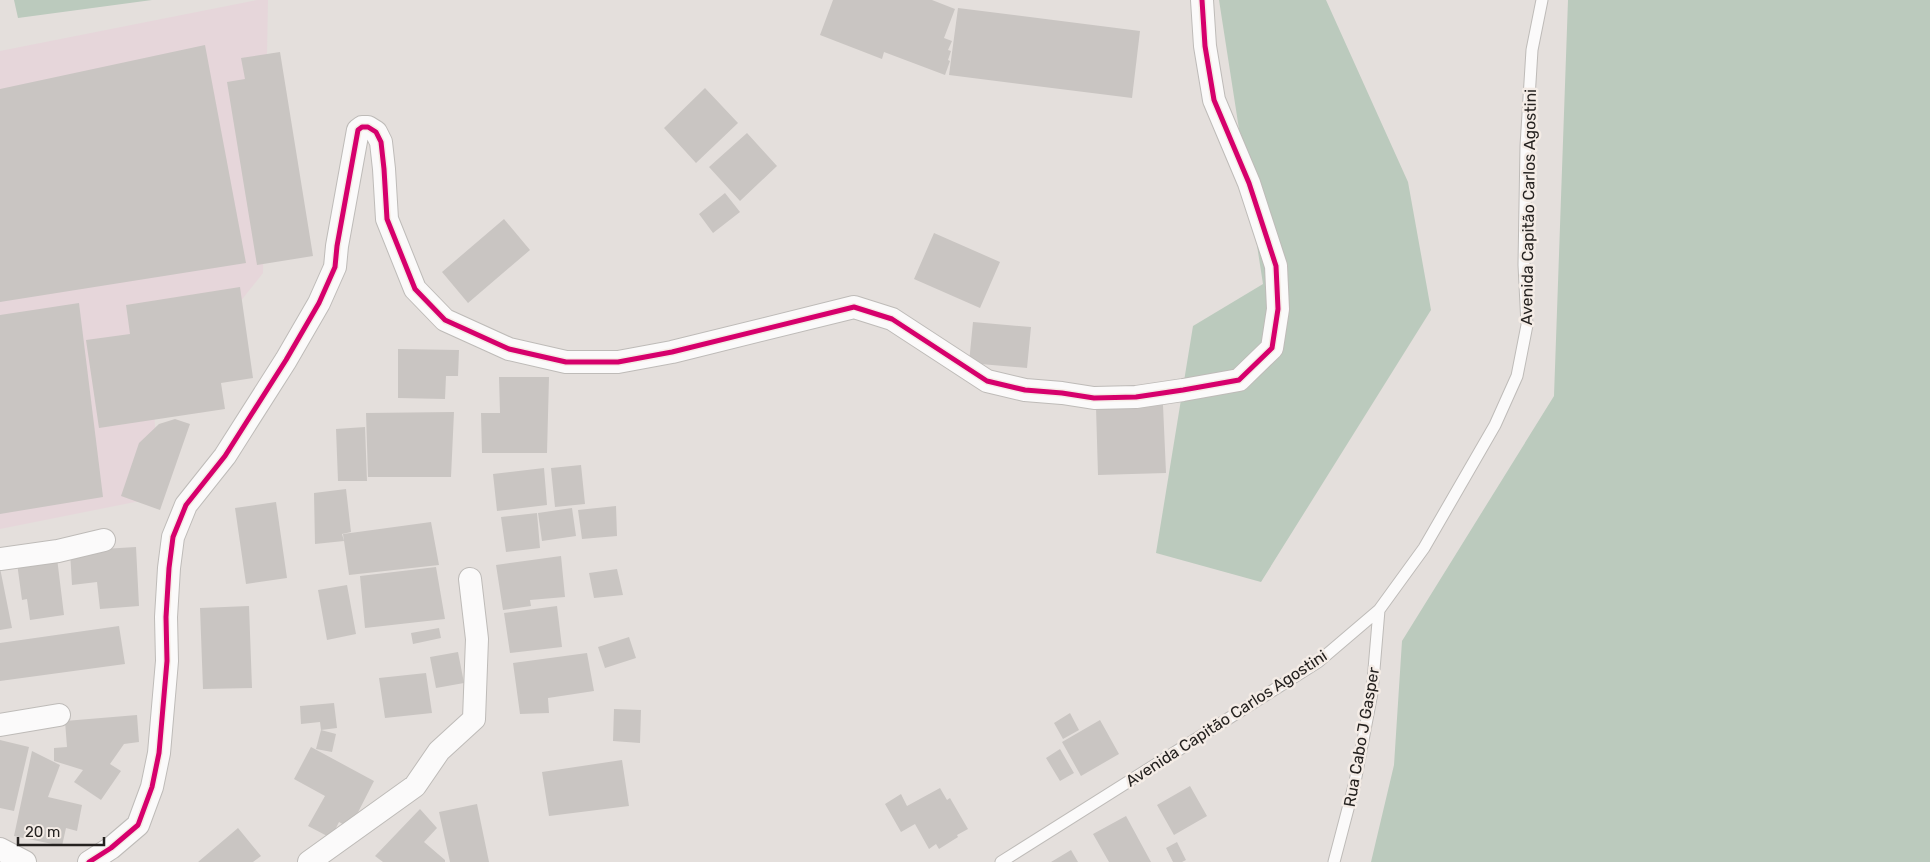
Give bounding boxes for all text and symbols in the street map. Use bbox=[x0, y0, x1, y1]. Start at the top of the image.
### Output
street label: Avenida Capitão Carlos Agostini bbox=[1517, 89, 1540, 325]
street label: Avenida Capitão Carlos Agostini bbox=[1122, 646, 1330, 791]
street label: Rua Cabo J Gasper bbox=[1340, 666, 1383, 808]
scale bar bbox=[18, 814, 104, 846]
text: 20 m bbox=[25, 823, 60, 841]

